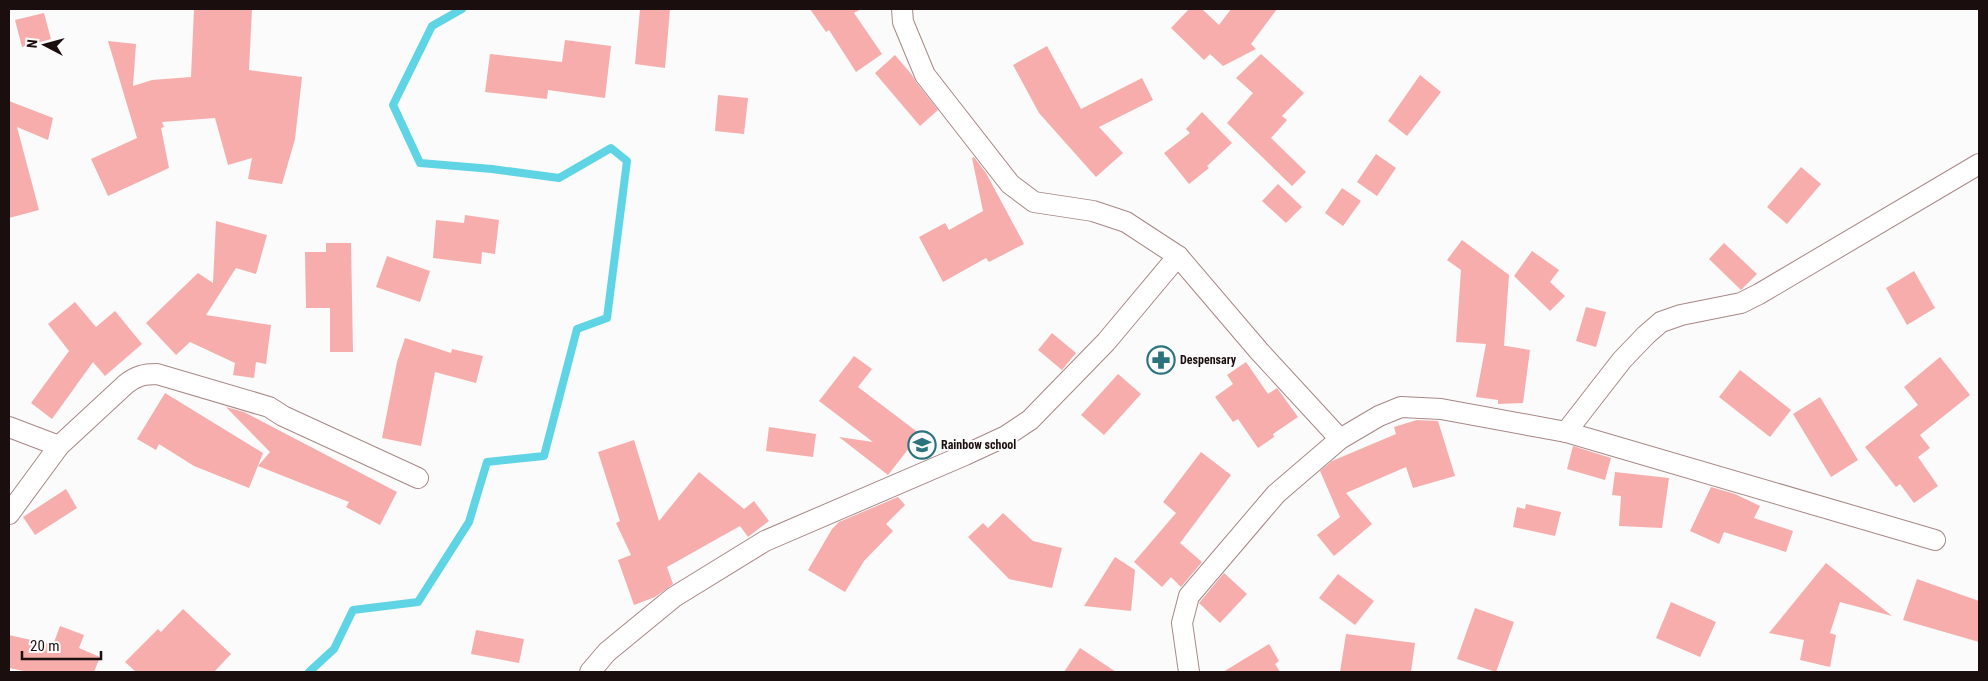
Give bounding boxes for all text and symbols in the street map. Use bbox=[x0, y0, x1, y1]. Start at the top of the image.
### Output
north arrow bbox=[20, 20, 70, 70]
text: N bbox=[24, 39, 40, 49]
pharmacy icon: Despensary bbox=[1146, 345, 1176, 375]
place label: Despensary bbox=[1180, 353, 1237, 367]
school or university icon: Rainbow school bbox=[907, 430, 937, 460]
place label: Rainbow school bbox=[941, 438, 1016, 452]
scale bar bbox=[22, 628, 101, 660]
text: 20 m bbox=[30, 637, 60, 655]

